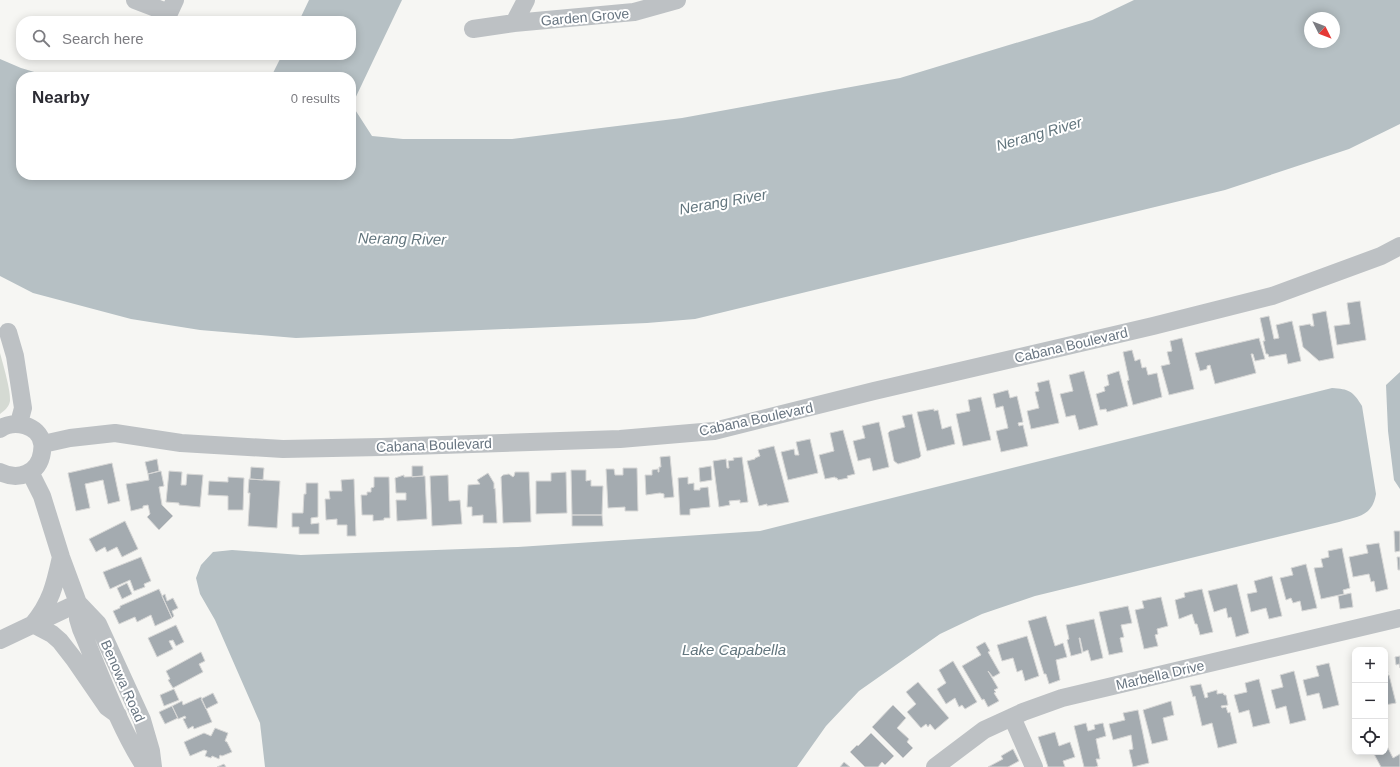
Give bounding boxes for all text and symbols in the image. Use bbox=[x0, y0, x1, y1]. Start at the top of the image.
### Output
street label: Garden Grove bbox=[540, 5, 630, 29]
north arrow bbox=[1304, 12, 1340, 48]
search box bbox=[16, 16, 356, 60]
icon: search bbox=[30, 27, 52, 49]
text: Search here bbox=[62, 30, 144, 47]
text: Nearby bbox=[32, 88, 90, 107]
text: 0 results bbox=[291, 91, 340, 106]
water label: Nerang River bbox=[994, 113, 1085, 154]
water label: Nerang River bbox=[678, 185, 769, 218]
water label: Nerang River bbox=[358, 229, 447, 248]
street label: Cabana Boulevard bbox=[1013, 324, 1129, 366]
street label: Cabana Boulevard bbox=[698, 399, 814, 439]
street label: Cabana Boulevard bbox=[376, 435, 492, 455]
street label: Benowa Road bbox=[98, 638, 148, 724]
water label: Lake Capabella bbox=[682, 641, 786, 658]
map controls bbox=[1352, 647, 1388, 755]
button: + bbox=[1352, 647, 1388, 683]
street label: Marbella Drive bbox=[1114, 657, 1206, 693]
button: − bbox=[1352, 683, 1388, 719]
button: locate bbox=[1352, 719, 1388, 755]

